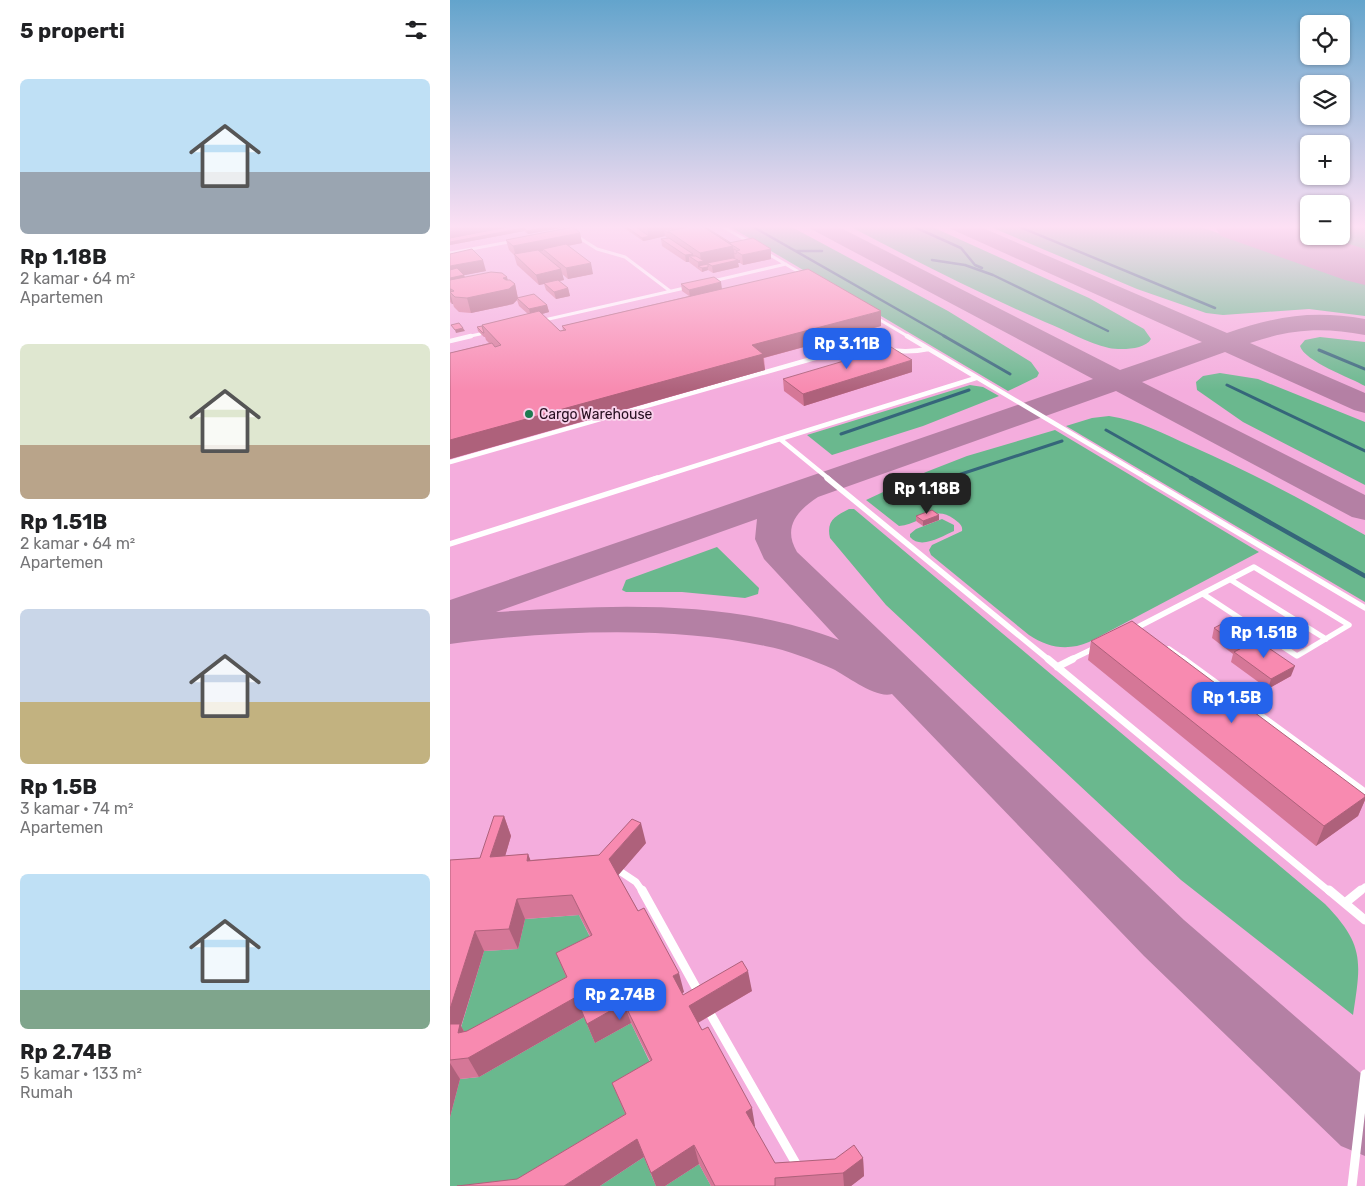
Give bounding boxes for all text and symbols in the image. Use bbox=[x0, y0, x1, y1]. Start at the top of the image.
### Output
map controls bbox=[1300, 15, 1350, 245]
button: locate bbox=[1300, 15, 1350, 65]
icon: filters bbox=[402, 16, 430, 44]
text: 5 properti bbox=[20, 18, 125, 43]
button: layers bbox=[1300, 75, 1350, 125]
icon: home bbox=[180, 111, 270, 201]
button: + bbox=[1300, 135, 1350, 185]
button: − bbox=[1300, 195, 1350, 245]
text: Rp 1.18B bbox=[20, 244, 107, 269]
text: 2 kamar · 64 m² bbox=[20, 269, 135, 288]
text: Apartemen bbox=[20, 288, 103, 307]
pin: Rp 3.11B bbox=[795, 328, 899, 370]
text: Rp 3.11B bbox=[814, 334, 880, 353]
icon: home bbox=[180, 376, 270, 466]
place label: Cargo Warehouse bbox=[539, 406, 653, 423]
marker: Cargo Warehouse bbox=[523, 408, 535, 420]
pin: Rp 1.18B bbox=[875, 472, 979, 515]
text: Rp 1.18B bbox=[894, 479, 960, 498]
text: Rp 1.51B bbox=[20, 509, 107, 534]
text: 2 kamar · 64 m² bbox=[20, 534, 135, 553]
text: Apartemen bbox=[20, 553, 103, 572]
pin: Rp 1.51B bbox=[1212, 616, 1316, 659]
text: Rp 1.51B bbox=[1231, 623, 1297, 642]
icon: home bbox=[180, 641, 270, 731]
pin: Rp 1.5B bbox=[1186, 682, 1278, 724]
text: Rp 1.5B bbox=[1203, 688, 1261, 707]
text: Rp 1.5B bbox=[20, 774, 97, 799]
text: 3 kamar · 74 m² bbox=[20, 799, 134, 818]
text: Apartemen bbox=[20, 818, 103, 837]
icon: home bbox=[180, 906, 270, 996]
pin: Rp 2.74B bbox=[568, 978, 672, 1021]
text: Rp 2.74B bbox=[585, 985, 655, 1004]
text: Rp 2.74B bbox=[20, 1039, 112, 1064]
text: 5 kamar · 133 m² bbox=[20, 1064, 142, 1083]
text: Rumah bbox=[20, 1083, 73, 1102]

